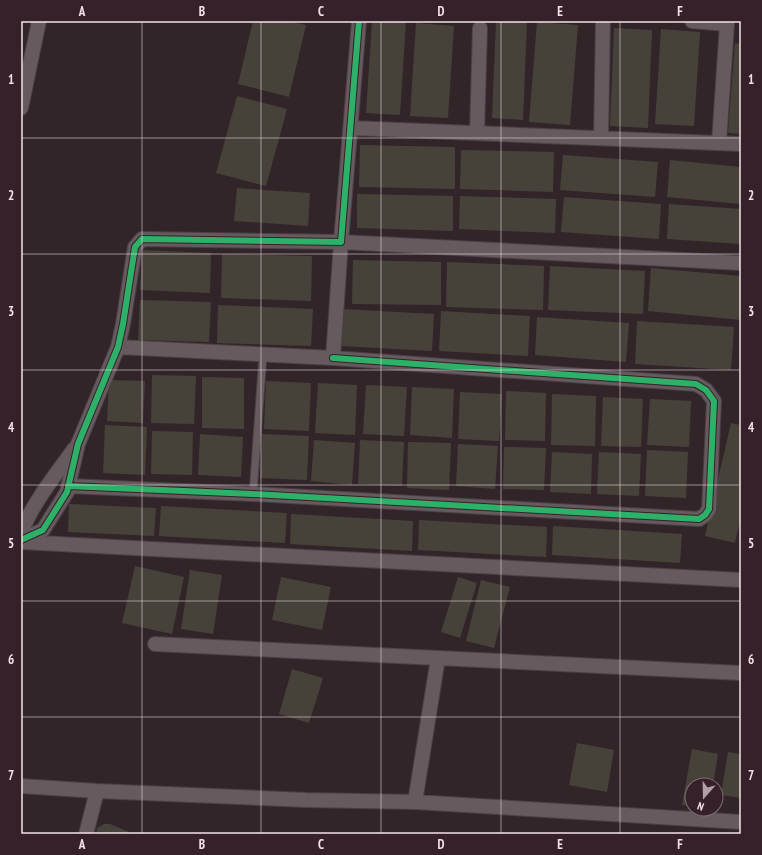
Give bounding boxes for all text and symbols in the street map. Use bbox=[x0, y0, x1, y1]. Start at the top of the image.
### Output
text: A bbox=[78, 3, 86, 20]
text: B bbox=[199, 3, 205, 20]
text: C bbox=[318, 3, 324, 20]
text: D bbox=[438, 3, 445, 20]
text: E bbox=[557, 3, 563, 20]
text: F bbox=[677, 3, 683, 20]
text: 1 bbox=[8, 71, 14, 88]
text: 1 bbox=[748, 71, 754, 88]
text: 2 bbox=[8, 187, 14, 204]
text: 2 bbox=[748, 187, 754, 204]
text: 3 bbox=[8, 303, 14, 320]
text: 3 bbox=[748, 303, 754, 320]
text: 4 bbox=[8, 419, 15, 436]
text: 4 bbox=[748, 419, 755, 436]
text: 5 bbox=[8, 535, 14, 552]
text: 5 bbox=[748, 535, 754, 552]
text: 6 bbox=[8, 651, 14, 668]
text: 6 bbox=[748, 651, 754, 668]
text: 7 bbox=[8, 767, 14, 784]
text: 7 bbox=[748, 767, 754, 784]
north arrow bbox=[684, 777, 724, 817]
text: N bbox=[695, 799, 706, 814]
text: A bbox=[78, 836, 86, 853]
text: B bbox=[199, 836, 205, 853]
text: C bbox=[318, 836, 324, 853]
text: D bbox=[438, 836, 445, 853]
text: E bbox=[557, 836, 563, 853]
text: F bbox=[677, 836, 683, 853]

